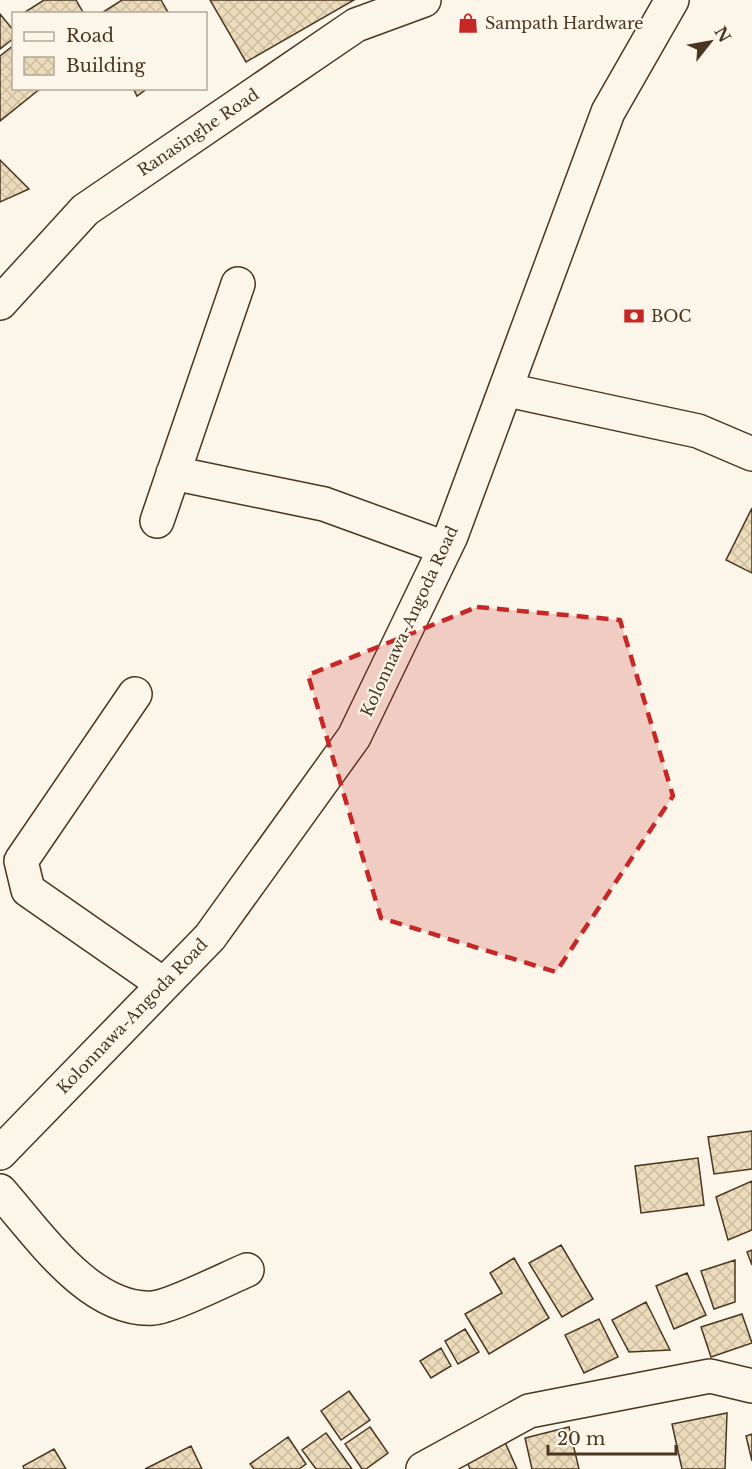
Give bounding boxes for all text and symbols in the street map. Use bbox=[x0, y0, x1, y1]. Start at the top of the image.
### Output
shop icon: Sampath Hardware bbox=[456, 11, 480, 35]
legend bbox=[12, 12, 207, 90]
north arrow bbox=[680, 12, 740, 72]
place label: Sampath Hardware bbox=[485, 13, 644, 33]
text: N bbox=[710, 23, 735, 46]
text: Road bbox=[66, 25, 114, 47]
text: Building bbox=[66, 55, 145, 77]
street label: Ranasinghe Road bbox=[134, 84, 263, 180]
bank icon: BOC bbox=[622, 304, 646, 328]
place label: BOC bbox=[651, 306, 691, 326]
street label: Kolonnawa-Angoda Road bbox=[356, 522, 462, 720]
street label: Kolonnawa-Angoda Road bbox=[52, 934, 212, 1098]
scale bar bbox=[548, 1418, 676, 1456]
text: 20 m bbox=[557, 1428, 605, 1450]

